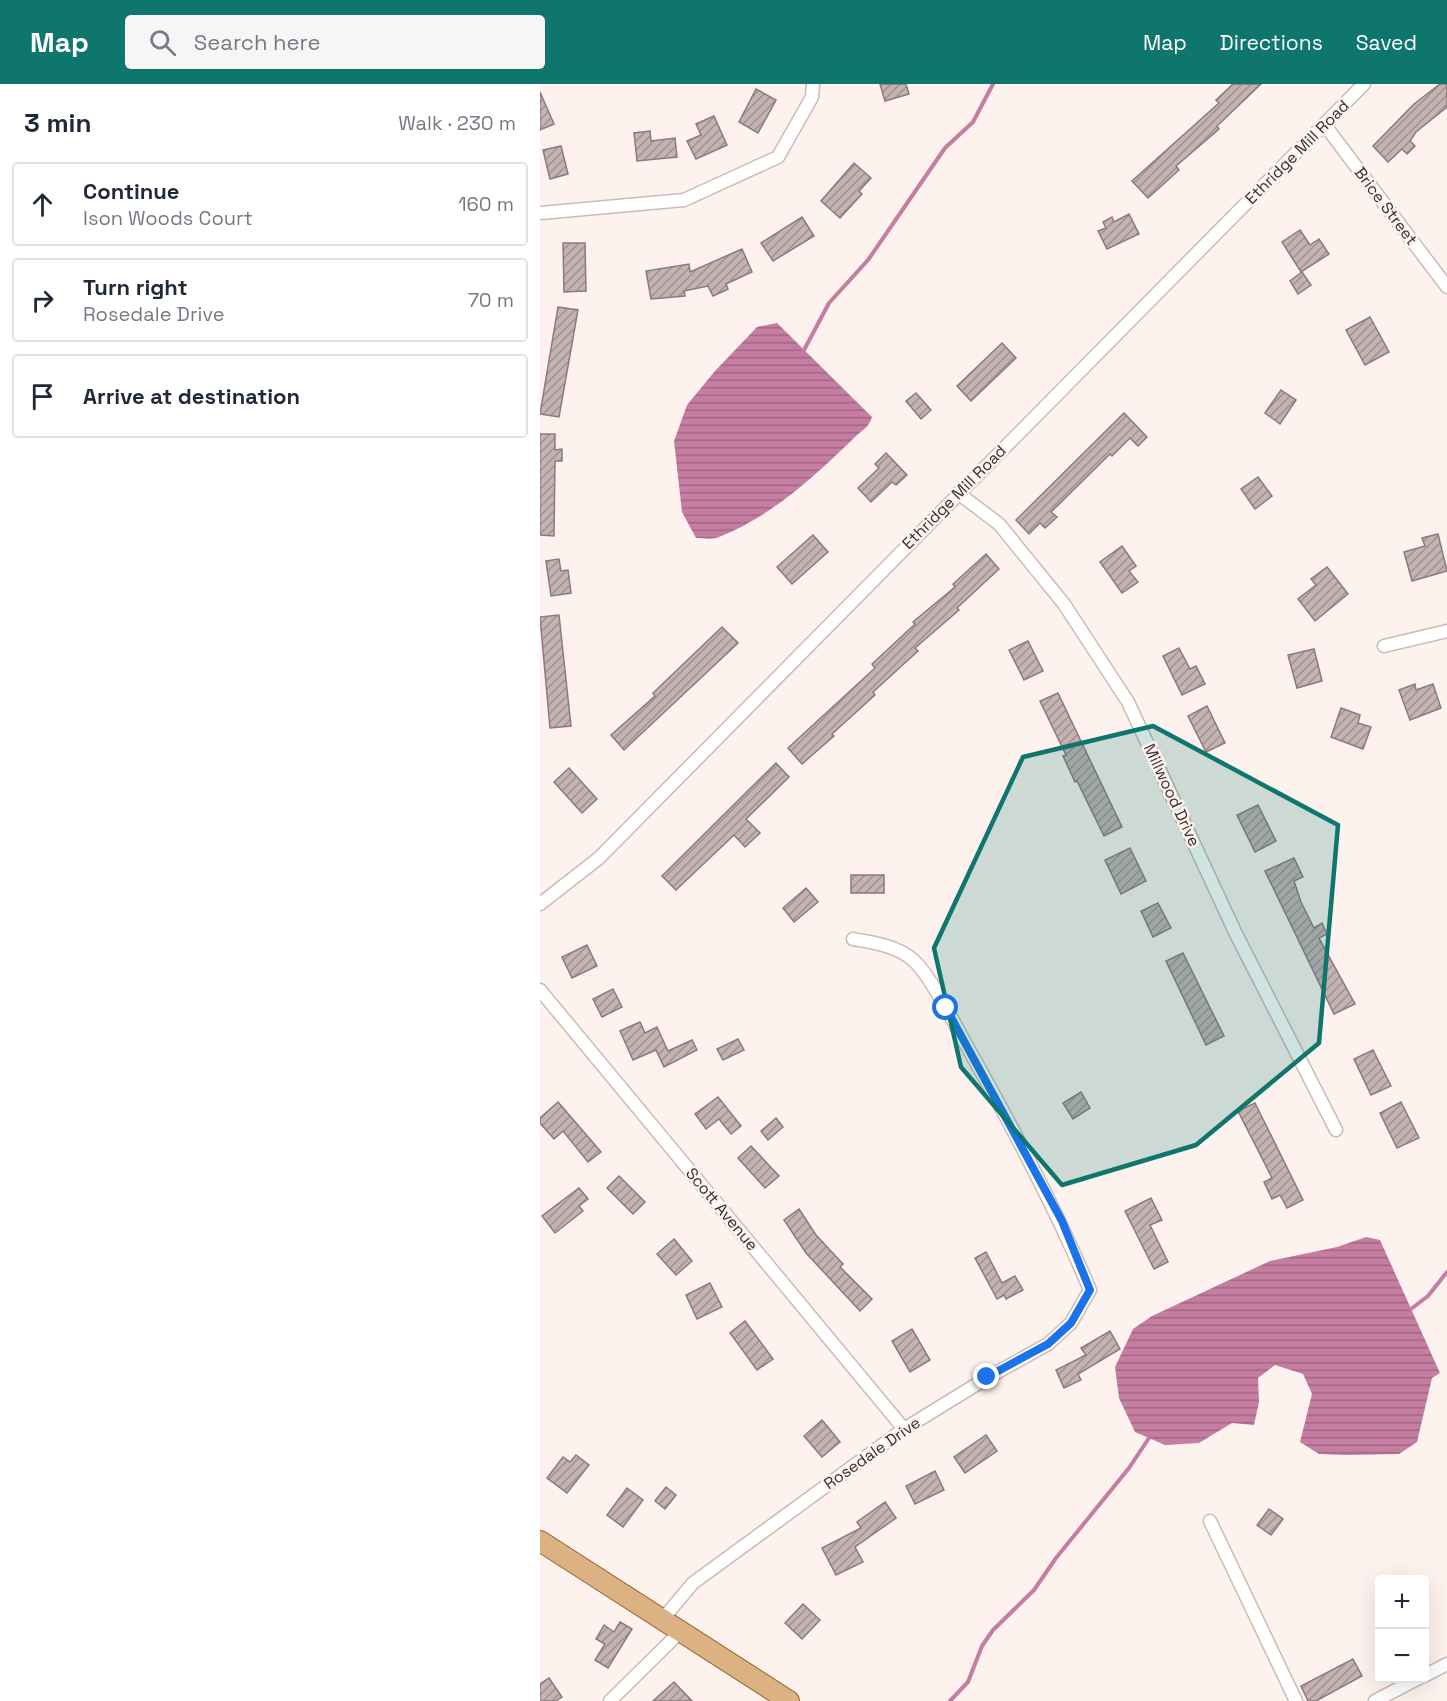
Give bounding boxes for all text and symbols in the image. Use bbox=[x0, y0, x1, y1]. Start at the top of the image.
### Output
search box bbox=[125, 15, 545, 69]
text: Map bbox=[30, 24, 89, 60]
icon: search bbox=[146, 26, 179, 59]
text: Search here bbox=[194, 28, 321, 56]
text: Map bbox=[1143, 29, 1187, 56]
text: Directions bbox=[1220, 29, 1323, 56]
text: Saved bbox=[1356, 29, 1417, 56]
street label: Ethridge Mill Road bbox=[1240, 95, 1354, 209]
text: 3 min bbox=[24, 106, 92, 140]
text: Walk · 230 m bbox=[398, 110, 516, 136]
street label: Brice Street bbox=[1350, 163, 1422, 249]
text: Continue bbox=[83, 177, 179, 205]
icon: ahead bbox=[26, 188, 59, 221]
text: 160 m bbox=[458, 191, 514, 217]
text: Ison Woods Court bbox=[83, 205, 253, 231]
text: Turn right bbox=[83, 273, 188, 301]
icon: right bbox=[26, 284, 59, 317]
text: 70 m bbox=[468, 287, 514, 313]
text: Rosedale Drive bbox=[83, 301, 225, 327]
icon: arrive bbox=[26, 380, 59, 413]
text: Arrive at destination bbox=[83, 382, 300, 410]
street label: Ethridge Mill Road bbox=[897, 440, 1011, 554]
street label: Millwood Drive bbox=[1139, 740, 1205, 850]
route start bbox=[932, 994, 958, 1020]
street label: Scott Avenue bbox=[681, 1163, 763, 1255]
route end bbox=[973, 1363, 999, 1389]
street label: Rosedale Drive bbox=[820, 1412, 924, 1494]
map controls bbox=[1375, 1575, 1429, 1683]
button: + bbox=[1375, 1575, 1429, 1629]
button: − bbox=[1375, 1629, 1429, 1683]

